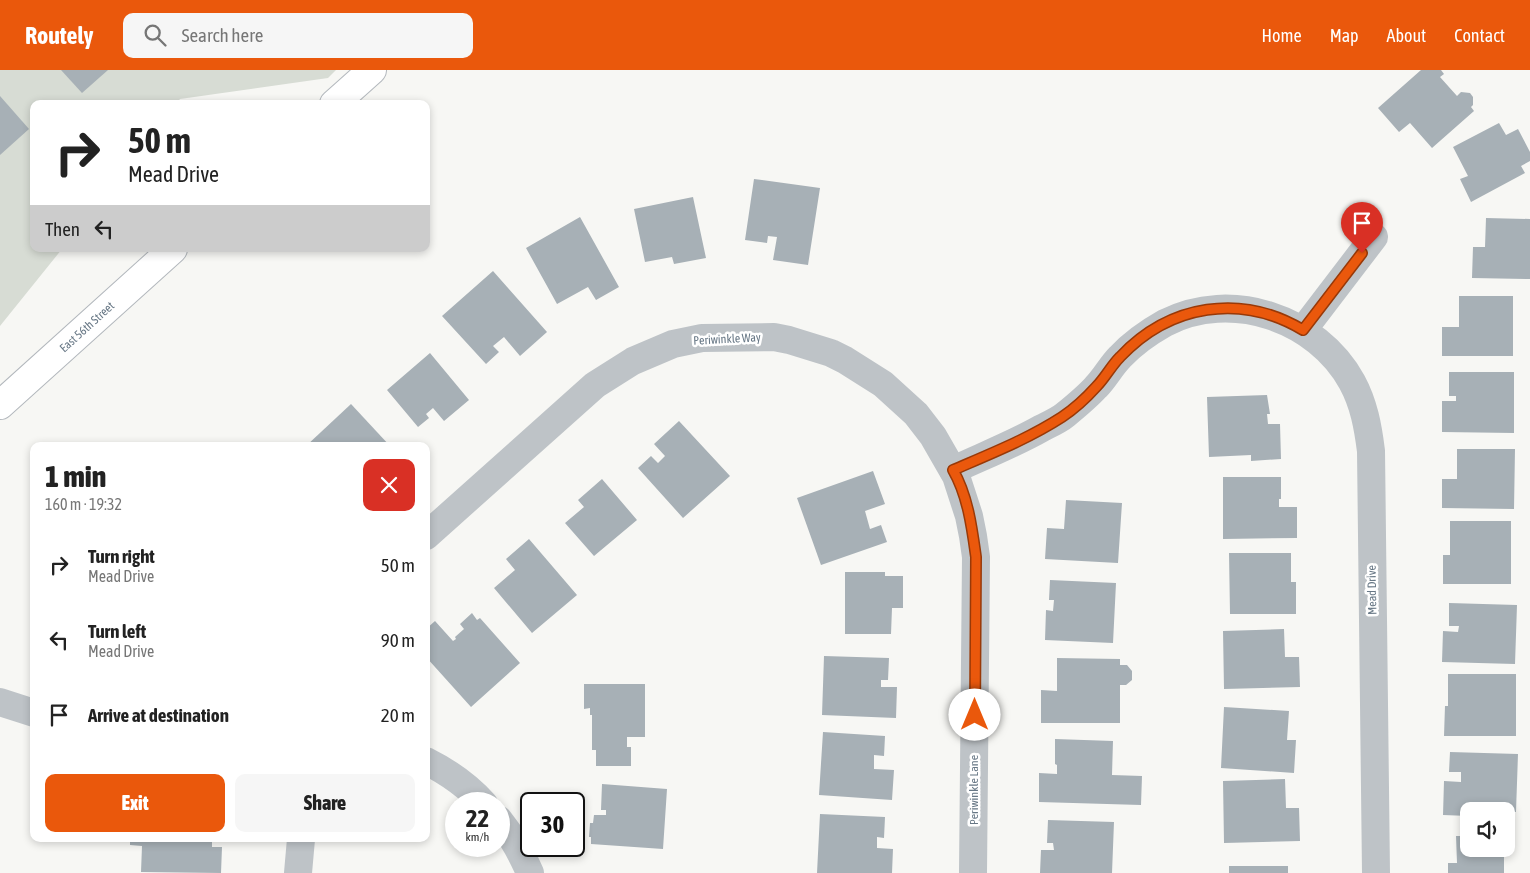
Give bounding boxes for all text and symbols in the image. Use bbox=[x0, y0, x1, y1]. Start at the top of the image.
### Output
search box bbox=[123, 13, 473, 58]
icon: search bbox=[141, 21, 169, 49]
text: Routely bbox=[25, 22, 93, 49]
text: Search here bbox=[181, 24, 263, 46]
text: Home bbox=[1262, 25, 1302, 46]
text: Map bbox=[1330, 25, 1359, 46]
text: About bbox=[1387, 25, 1426, 46]
text: Contact bbox=[1454, 25, 1505, 46]
icon: right bbox=[45, 120, 110, 185]
text: 50 m bbox=[128, 120, 191, 160]
text: Mead Drive bbox=[128, 161, 219, 187]
pin bbox=[1341, 202, 1383, 253]
icon: arrive bbox=[1348, 209, 1376, 237]
icon: left bbox=[90, 215, 118, 243]
text: Then bbox=[45, 218, 80, 240]
street label: East 56th Street bbox=[57, 298, 118, 355]
street label: Periwinkle Way bbox=[693, 330, 761, 348]
text: 1 min bbox=[45, 459, 106, 493]
button: close bbox=[363, 459, 415, 511]
text: 160 m · 19:32 bbox=[45, 495, 122, 513]
text: Turn right bbox=[88, 545, 155, 567]
icon: right bbox=[45, 551, 73, 579]
text: 50 m bbox=[381, 554, 415, 576]
street label: Mead Drive bbox=[1365, 565, 1379, 615]
text: Mead Drive bbox=[88, 567, 154, 585]
text: Turn left bbox=[88, 620, 146, 642]
icon: left bbox=[45, 626, 73, 654]
text: 90 m bbox=[381, 629, 415, 651]
text: Mead Drive bbox=[88, 642, 154, 660]
position arrow bbox=[948, 688, 1000, 740]
icon: arrive bbox=[45, 701, 73, 729]
text: Arrive at destination bbox=[88, 704, 229, 726]
text: 20 m bbox=[381, 704, 415, 726]
street label: Periwinkle Lane bbox=[967, 755, 981, 825]
button: Exit bbox=[45, 774, 225, 832]
button: Share bbox=[235, 774, 415, 832]
speed limit sign: 30 bbox=[520, 792, 585, 857]
map controls bbox=[1460, 802, 1515, 857]
button: sound bbox=[1460, 802, 1515, 857]
text: 22 bbox=[466, 804, 489, 832]
text: km/h bbox=[466, 830, 489, 844]

